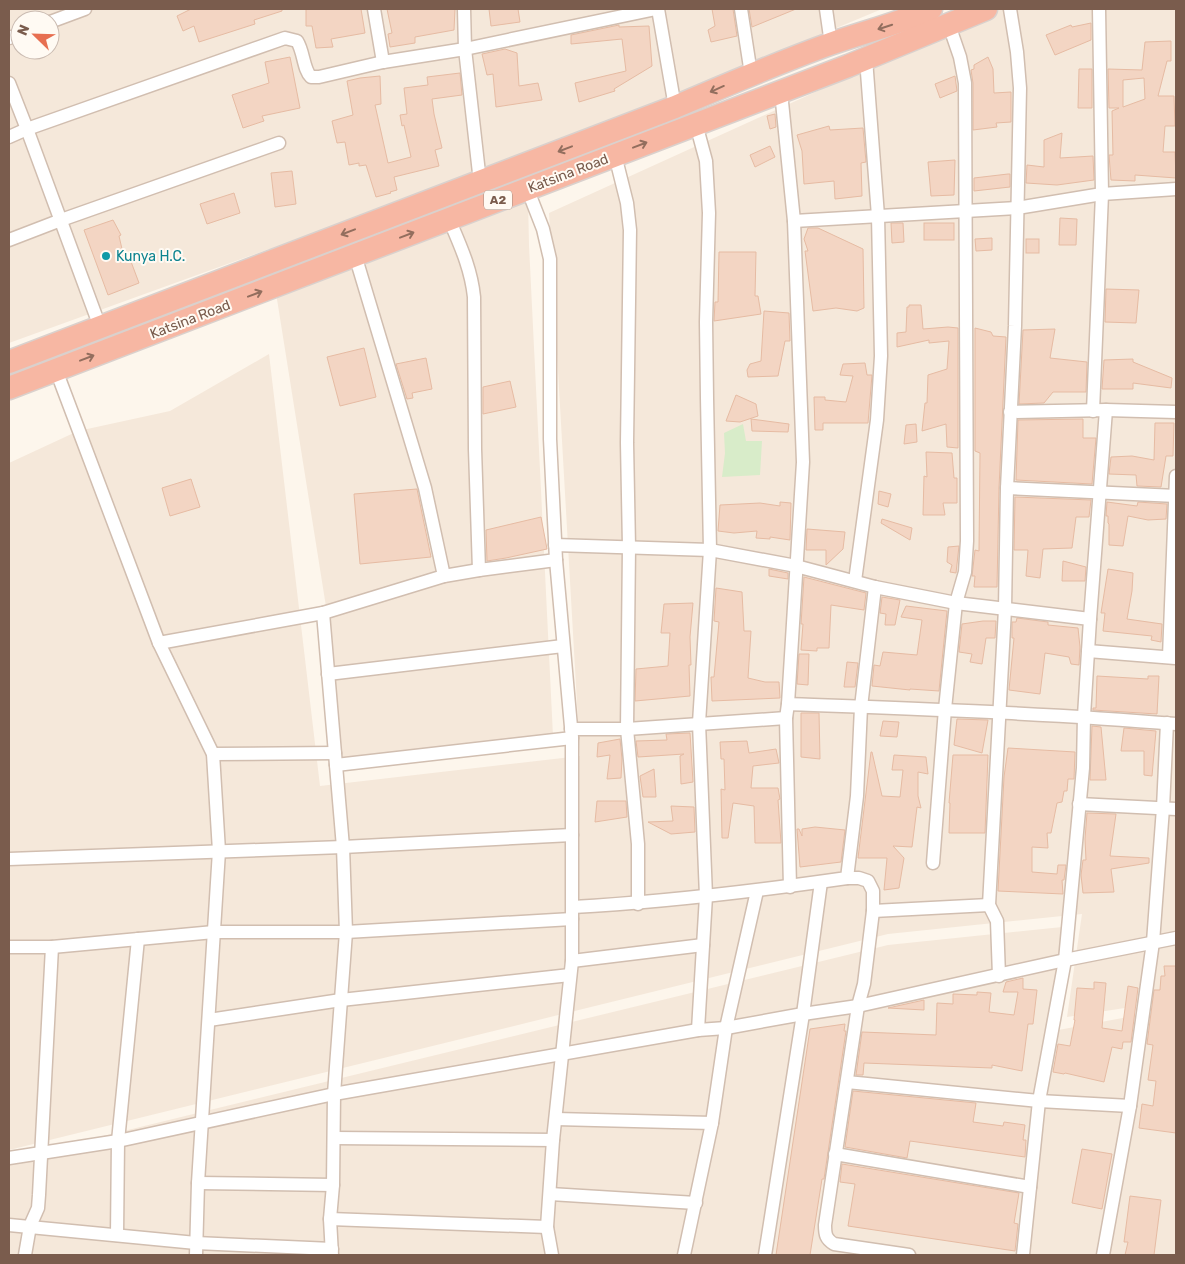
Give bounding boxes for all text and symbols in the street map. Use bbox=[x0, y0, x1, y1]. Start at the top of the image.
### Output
north arrow bbox=[10, 10, 60, 60]
text: N bbox=[14, 22, 33, 38]
one-way arrow bbox=[878, 22, 894, 32]
one-way arrow bbox=[709, 85, 724, 94]
one-way arrow bbox=[632, 140, 647, 149]
one-way arrow bbox=[558, 145, 574, 154]
street label: Katsina Road bbox=[526, 150, 611, 197]
road number: A2 bbox=[484, 190, 512, 210]
one-way arrow bbox=[341, 228, 356, 237]
one-way arrow bbox=[399, 230, 414, 239]
place label: Kunya H.C. bbox=[116, 248, 185, 265]
marker: Kunya H.C. bbox=[100, 250, 112, 262]
one-way arrow bbox=[247, 289, 262, 298]
street label: Katsina Road bbox=[148, 296, 233, 343]
one-way arrow bbox=[79, 353, 94, 362]

